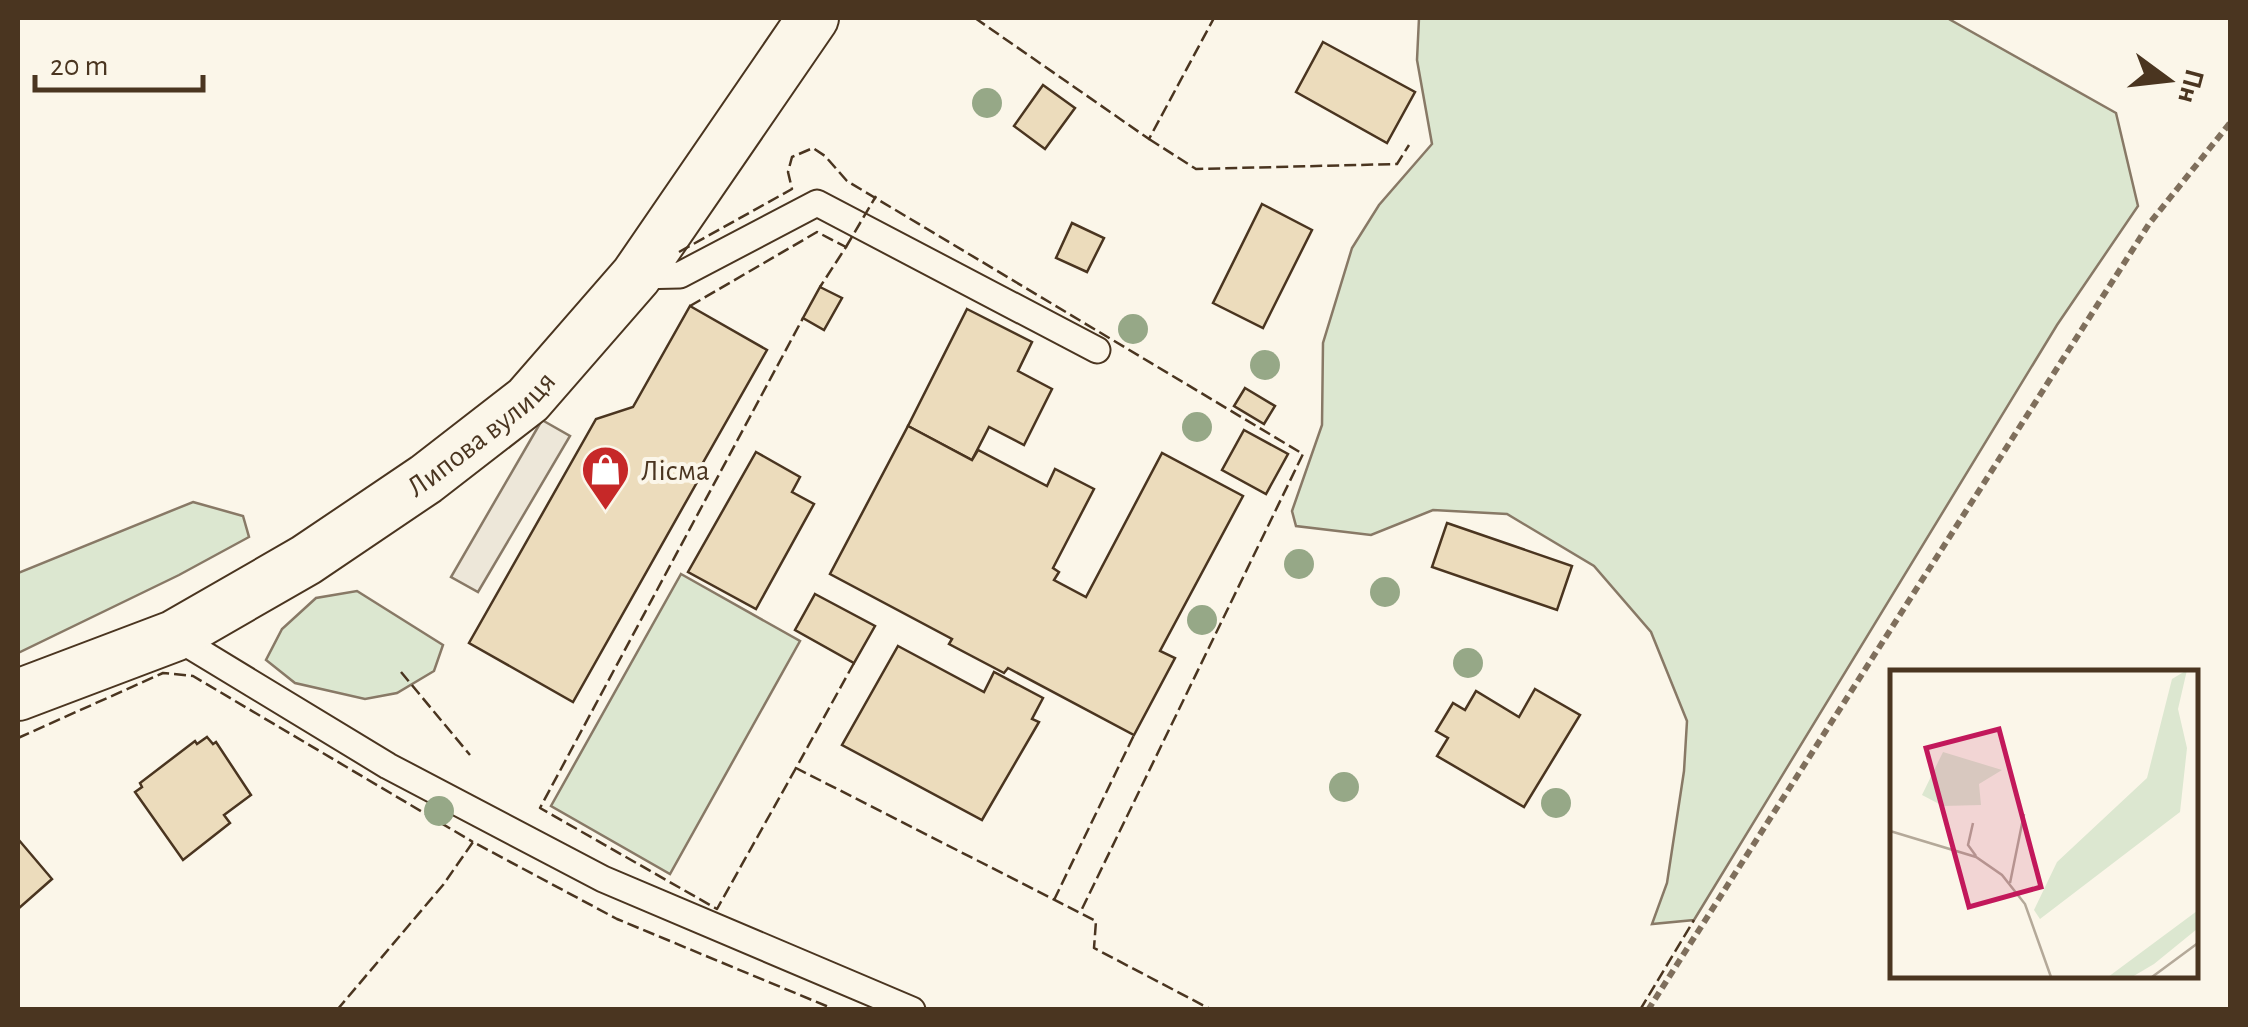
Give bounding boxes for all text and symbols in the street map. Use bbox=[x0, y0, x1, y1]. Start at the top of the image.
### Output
scale bar bbox=[35, 30, 202, 92]
north arrow bbox=[2118, 30, 2218, 130]
text: 20 m bbox=[50, 51, 108, 81]
text: Пн bbox=[2172, 66, 2208, 106]
street label: Липова вулиця bbox=[402, 366, 561, 503]
shop icon: Лісма bbox=[580, 444, 632, 512]
place label: Лісма bbox=[641, 456, 710, 486]
inset map bbox=[1890, 670, 2198, 977]

